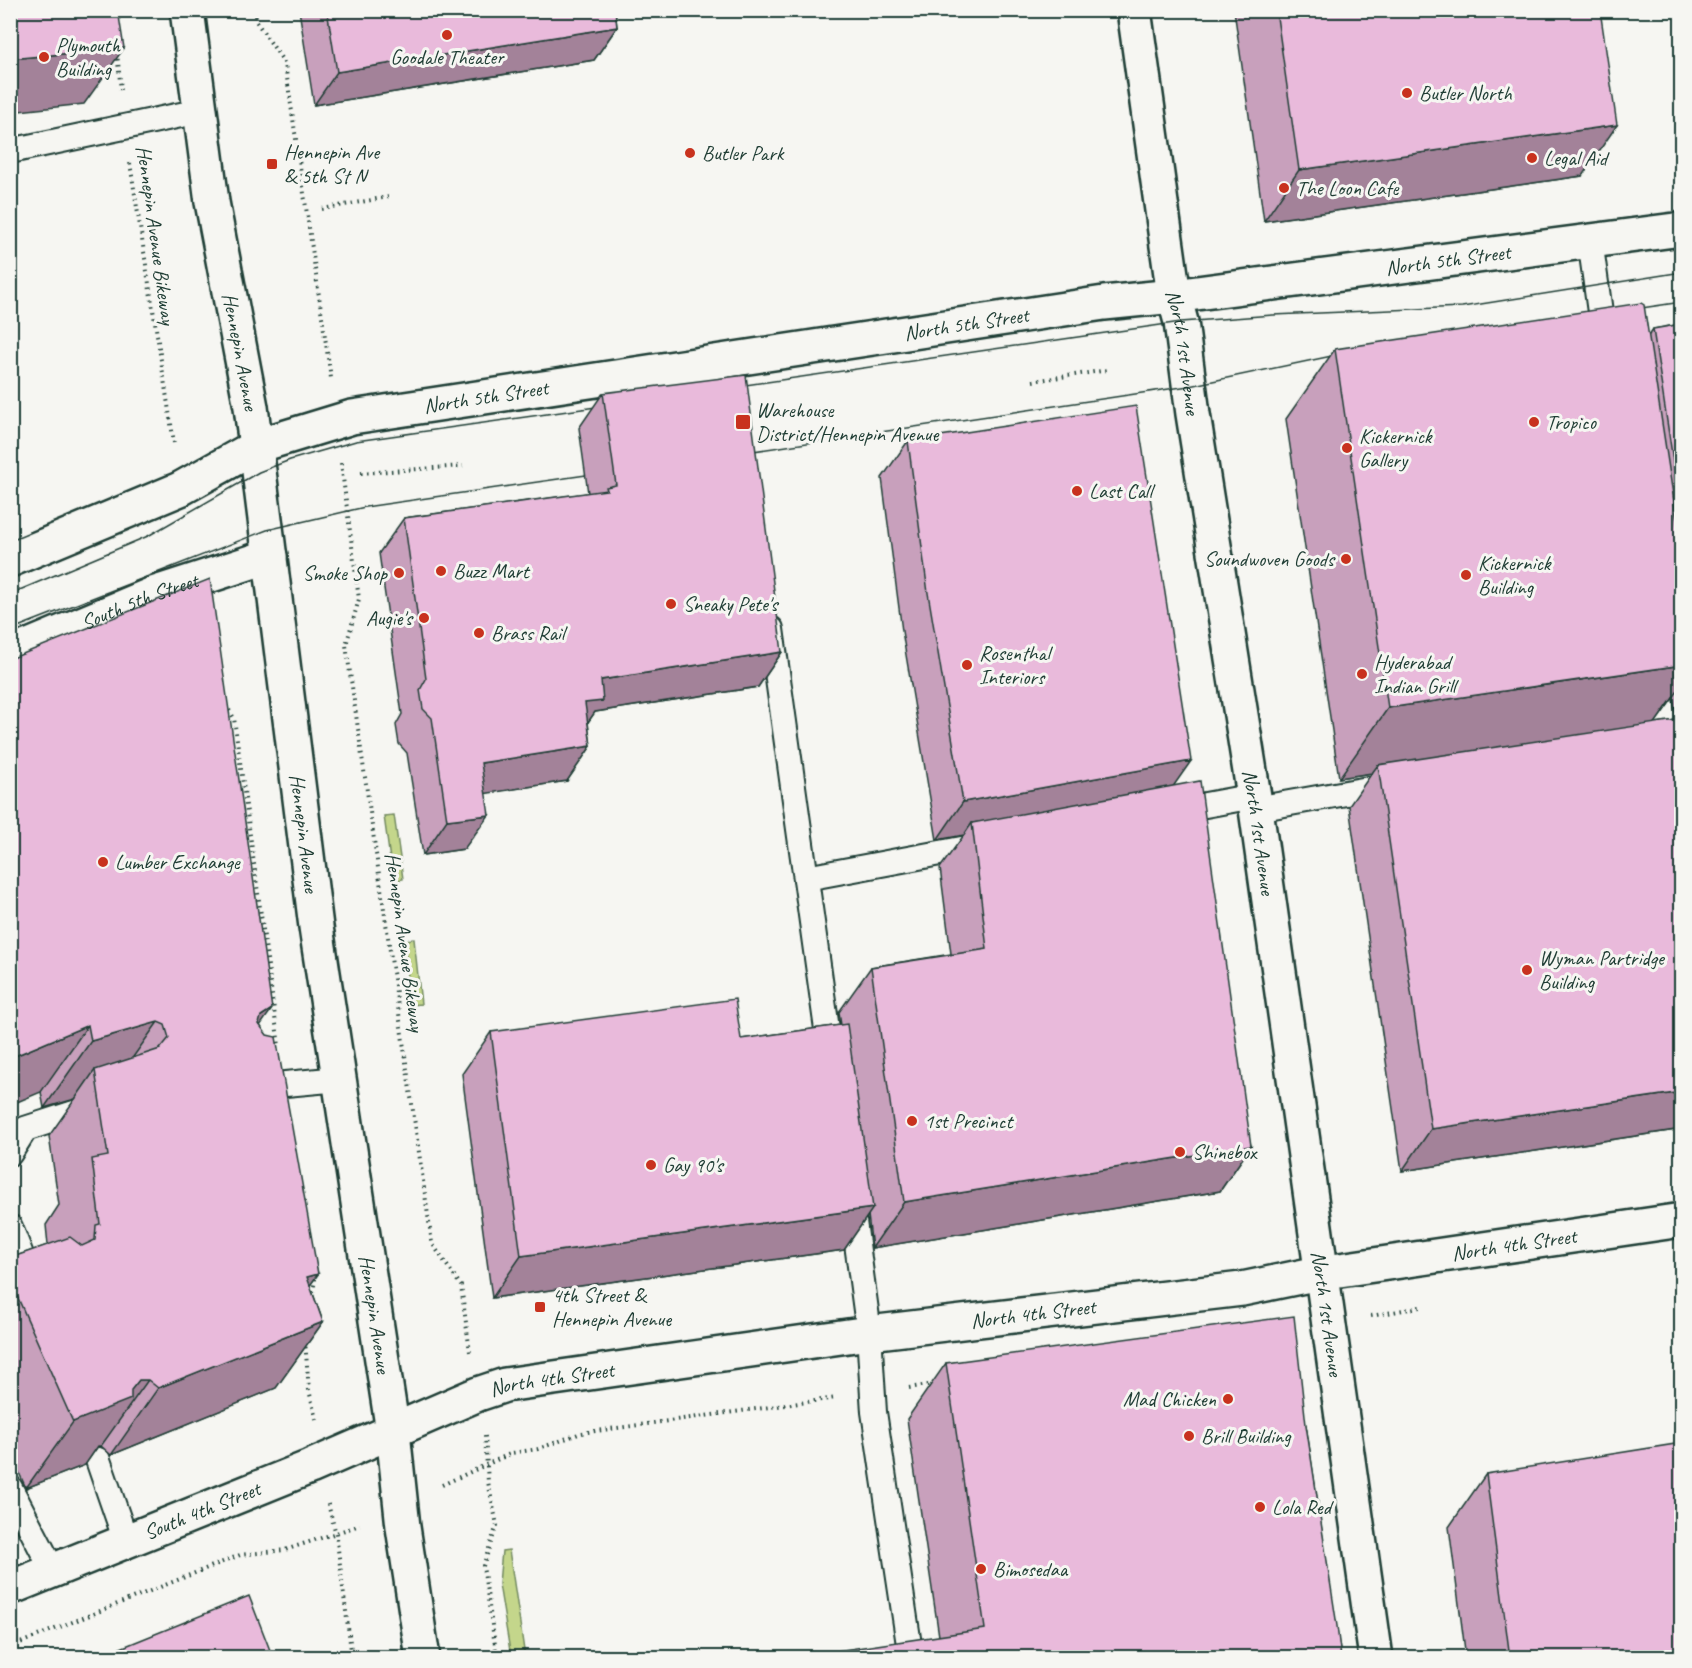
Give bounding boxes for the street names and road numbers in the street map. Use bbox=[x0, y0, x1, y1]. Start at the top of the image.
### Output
street label: Hennepin Avenue Bikeway bbox=[131, 144, 182, 328]
street label: North 5th Street bbox=[1384, 239, 1514, 281]
street label: North 1st Avenue bbox=[1160, 287, 1206, 417]
street label: Hennepin Avenue bbox=[217, 291, 265, 414]
street label: North 5th Street bbox=[902, 301, 1032, 346]
street label: North 5th Street bbox=[422, 374, 552, 419]
street label: South 5th Street bbox=[77, 567, 203, 636]
street label: North 1st Avenue bbox=[1237, 768, 1281, 898]
street label: Hennepin Avenue bbox=[284, 773, 325, 895]
street label: Hennepin Avenue Bikeway bbox=[380, 851, 431, 1035]
street label: North 4th Street bbox=[1450, 1222, 1580, 1266]
street label: North 1st Avenue bbox=[1306, 1249, 1349, 1379]
street label: Hennepin Avenue bbox=[353, 1253, 397, 1376]
street label: North 4th Street bbox=[969, 1293, 1099, 1334]
street label: North 4th Street bbox=[486, 1356, 617, 1402]
street label: South 4th Street bbox=[140, 1475, 266, 1546]

